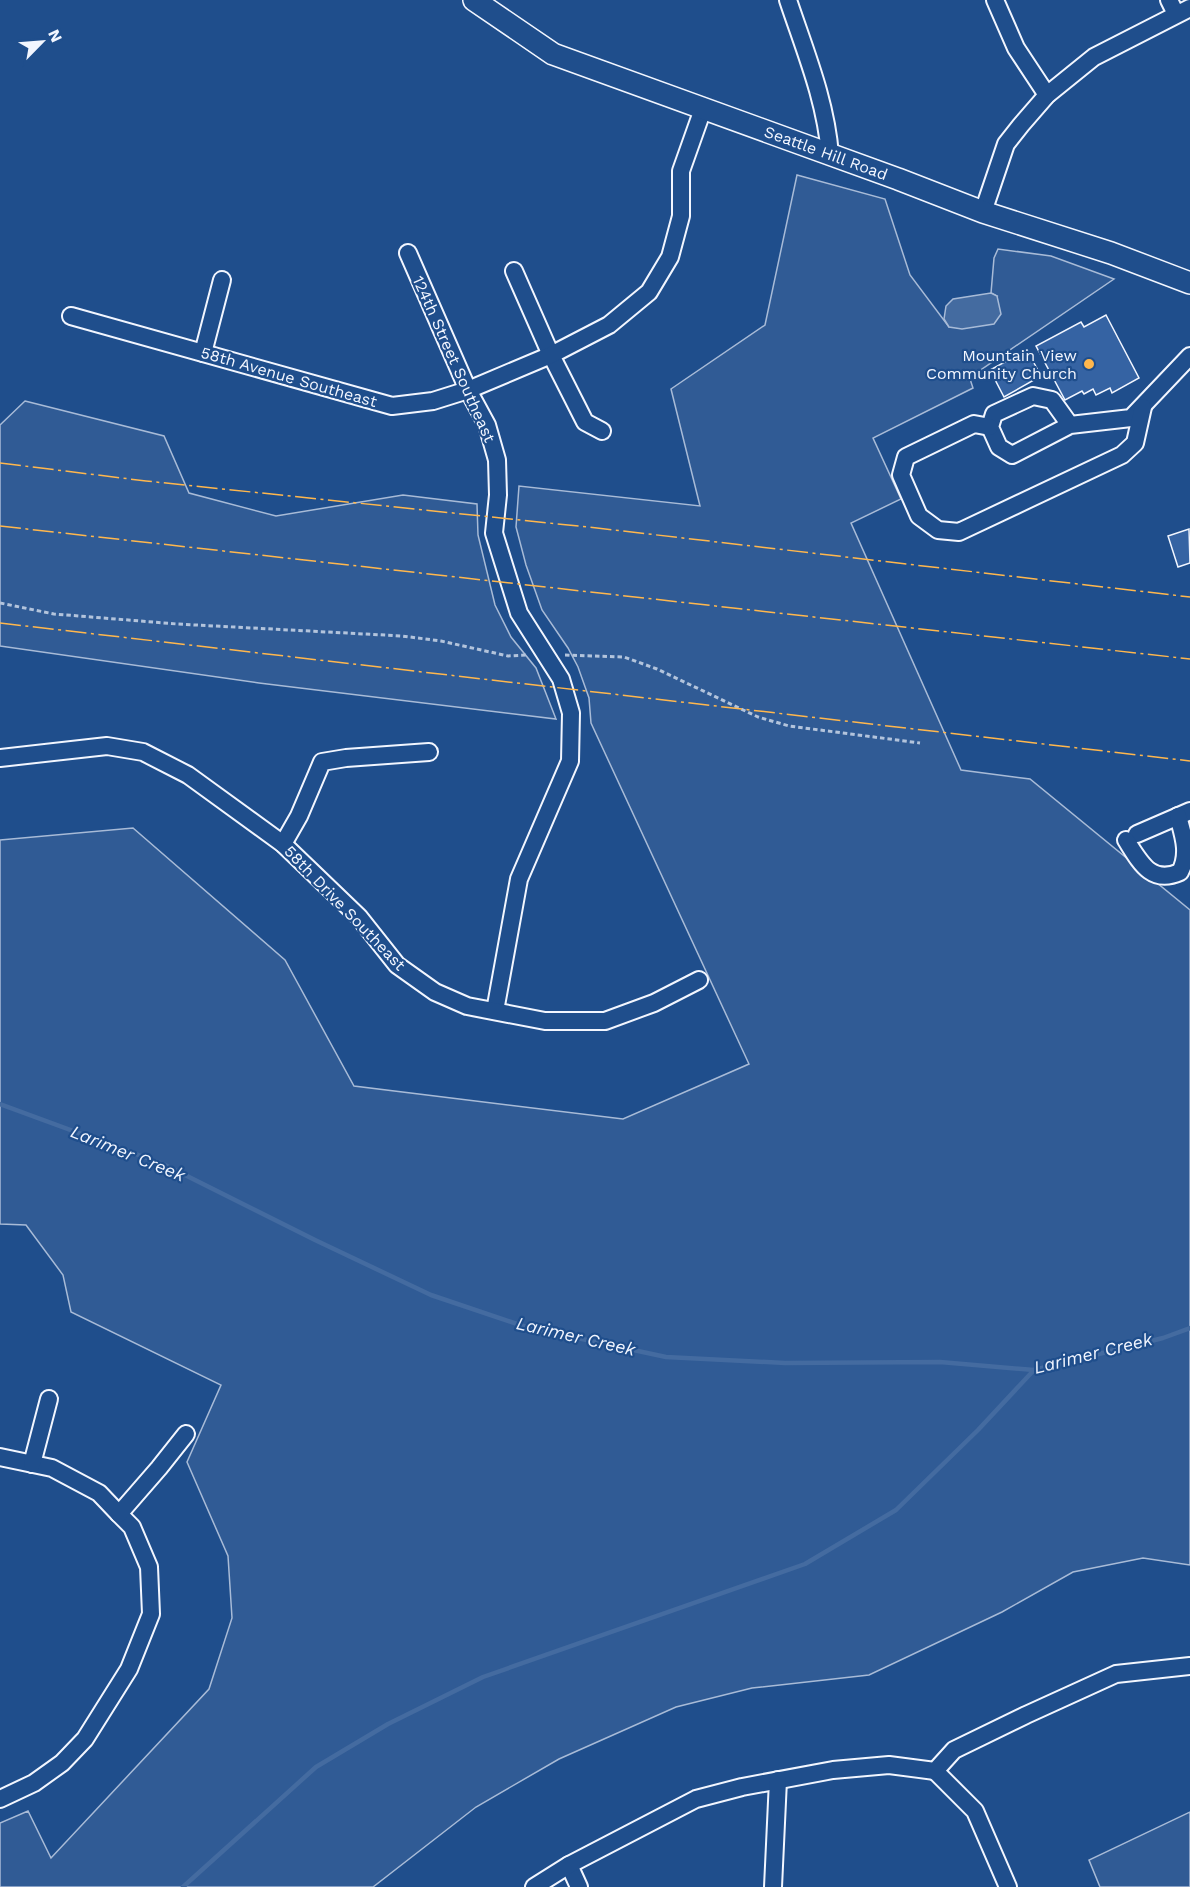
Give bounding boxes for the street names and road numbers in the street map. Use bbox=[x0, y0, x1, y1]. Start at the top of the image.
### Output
street label: Seattle Hill Road bbox=[762, 122, 890, 184]
street label: 124th Street Southeast bbox=[409, 273, 499, 445]
street label: 58th Avenue Southeast bbox=[199, 343, 380, 411]
street label: 58th Drive Southeast bbox=[280, 842, 410, 975]

